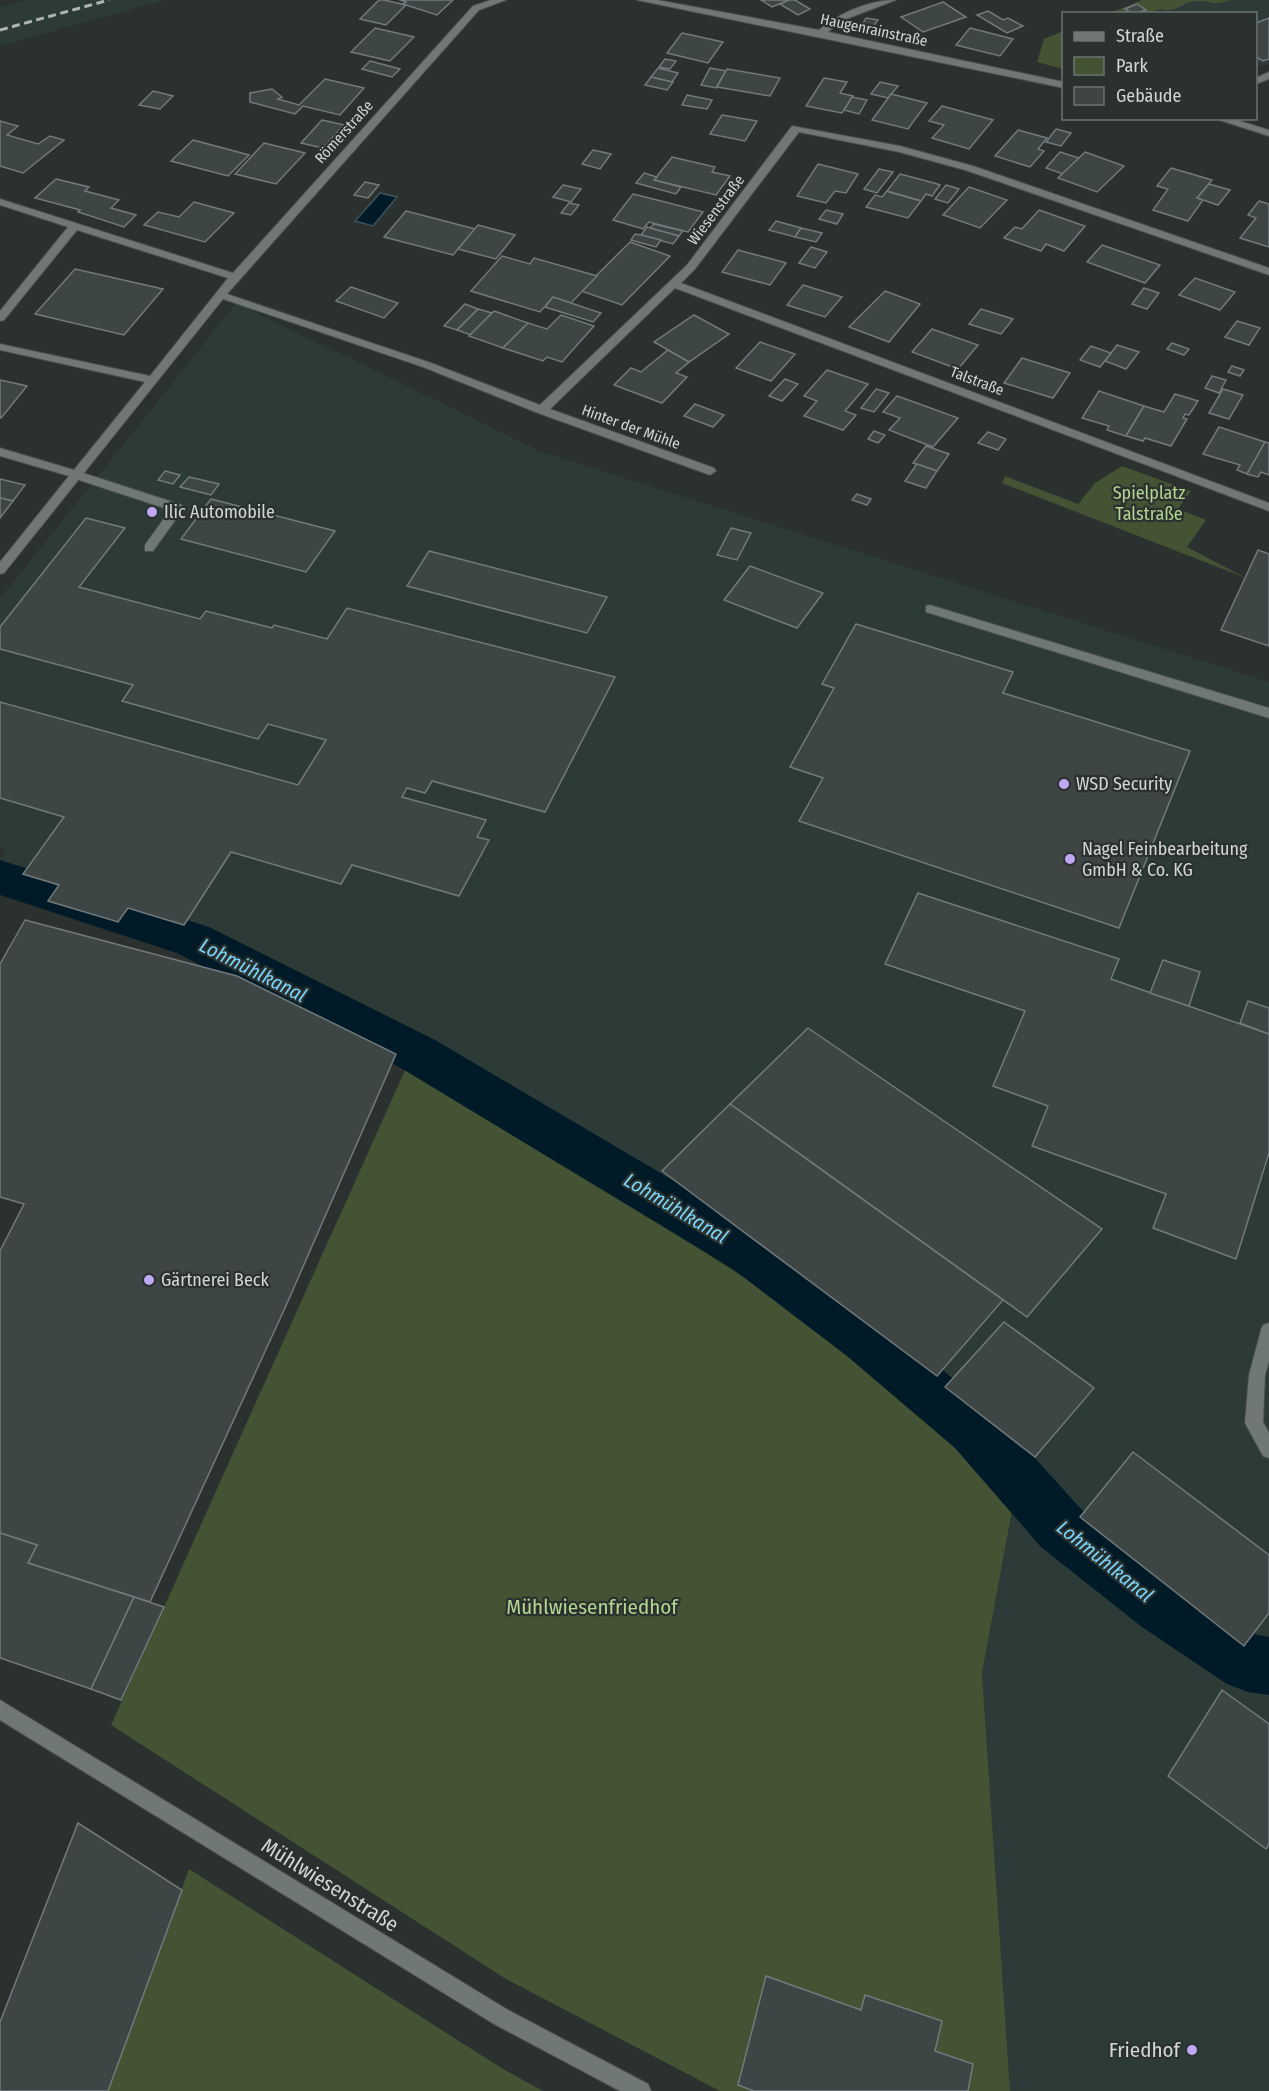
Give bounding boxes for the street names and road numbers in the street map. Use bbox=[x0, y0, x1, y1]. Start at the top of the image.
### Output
street label: Haugenrainstraße bbox=[819, 10, 929, 50]
street label: Römerstraße bbox=[311, 97, 377, 167]
street label: Wiesenstraße bbox=[684, 171, 748, 249]
street label: Talstraße bbox=[948, 363, 1006, 399]
street label: Hinter der Mühle bbox=[579, 401, 683, 453]
street label: Mühlwiesenstraße bbox=[257, 1832, 403, 1938]

